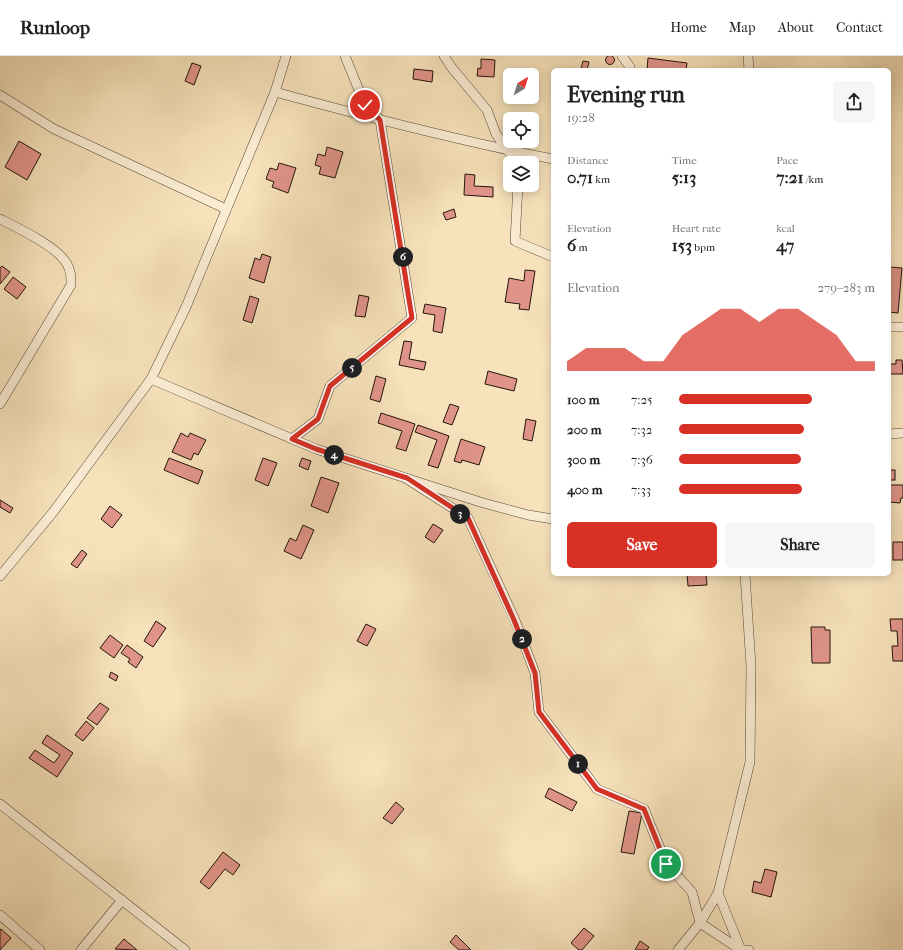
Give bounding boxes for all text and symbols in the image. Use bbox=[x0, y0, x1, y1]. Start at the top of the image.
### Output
text: Runloop bbox=[20, 17, 90, 39]
text: Home bbox=[670, 19, 707, 36]
text: Map bbox=[729, 19, 756, 36]
text: About bbox=[778, 19, 814, 36]
text: Contact bbox=[836, 19, 883, 36]
north arrow bbox=[503, 68, 539, 104]
map controls bbox=[503, 68, 539, 192]
button: share bbox=[833, 81, 875, 123]
text: Evening run bbox=[567, 82, 685, 108]
pin bbox=[348, 88, 382, 122]
icon: check bbox=[354, 94, 376, 116]
text: 19:28 bbox=[567, 110, 595, 125]
button: locate bbox=[503, 112, 539, 148]
text: Distance bbox=[567, 154, 608, 167]
text: Time bbox=[672, 154, 697, 167]
text: Pace bbox=[776, 154, 798, 167]
button: layers bbox=[503, 156, 539, 192]
text: 0.71 bbox=[567, 167, 593, 187]
text: 5:13 bbox=[672, 167, 696, 187]
text: 7:21 bbox=[776, 167, 803, 187]
text: km bbox=[593, 173, 610, 186]
text: /km bbox=[803, 173, 823, 186]
text: Elevation bbox=[567, 222, 611, 235]
text: Heart rate bbox=[672, 222, 721, 235]
text: kcal bbox=[776, 222, 795, 235]
text: 6 bbox=[567, 235, 576, 255]
text: 153 bbox=[672, 235, 692, 255]
text: 47 bbox=[776, 235, 794, 255]
text: m bbox=[576, 241, 588, 254]
text: bpm bbox=[692, 241, 715, 254]
pin: 6 bbox=[393, 247, 413, 267]
text: 6 bbox=[400, 250, 406, 263]
text: Elevation bbox=[567, 280, 620, 295]
text: 279–283 m bbox=[817, 280, 875, 295]
pin: 5 bbox=[342, 358, 362, 378]
text: 5 bbox=[350, 361, 354, 374]
text: 100 m bbox=[567, 392, 600, 407]
text: 7:25 bbox=[631, 392, 653, 407]
text: 200 m bbox=[567, 422, 602, 437]
text: 7:32 bbox=[631, 422, 652, 437]
pin: 4 bbox=[324, 445, 344, 465]
text: 4 bbox=[331, 448, 337, 461]
text: 300 m bbox=[567, 452, 600, 467]
text: 7:36 bbox=[631, 452, 653, 467]
text: 400 m bbox=[567, 482, 603, 497]
text: 7:33 bbox=[631, 482, 651, 497]
pin: 3 bbox=[450, 504, 470, 524]
text: 3 bbox=[458, 507, 462, 520]
button: Save bbox=[567, 522, 717, 568]
button: Share bbox=[725, 522, 875, 568]
pin: 2 bbox=[512, 629, 532, 649]
text: 2 bbox=[519, 632, 525, 645]
pin: 1 bbox=[568, 754, 588, 774]
text: 1 bbox=[576, 757, 580, 770]
pin bbox=[649, 847, 683, 881]
icon: arrive bbox=[655, 853, 677, 875]

